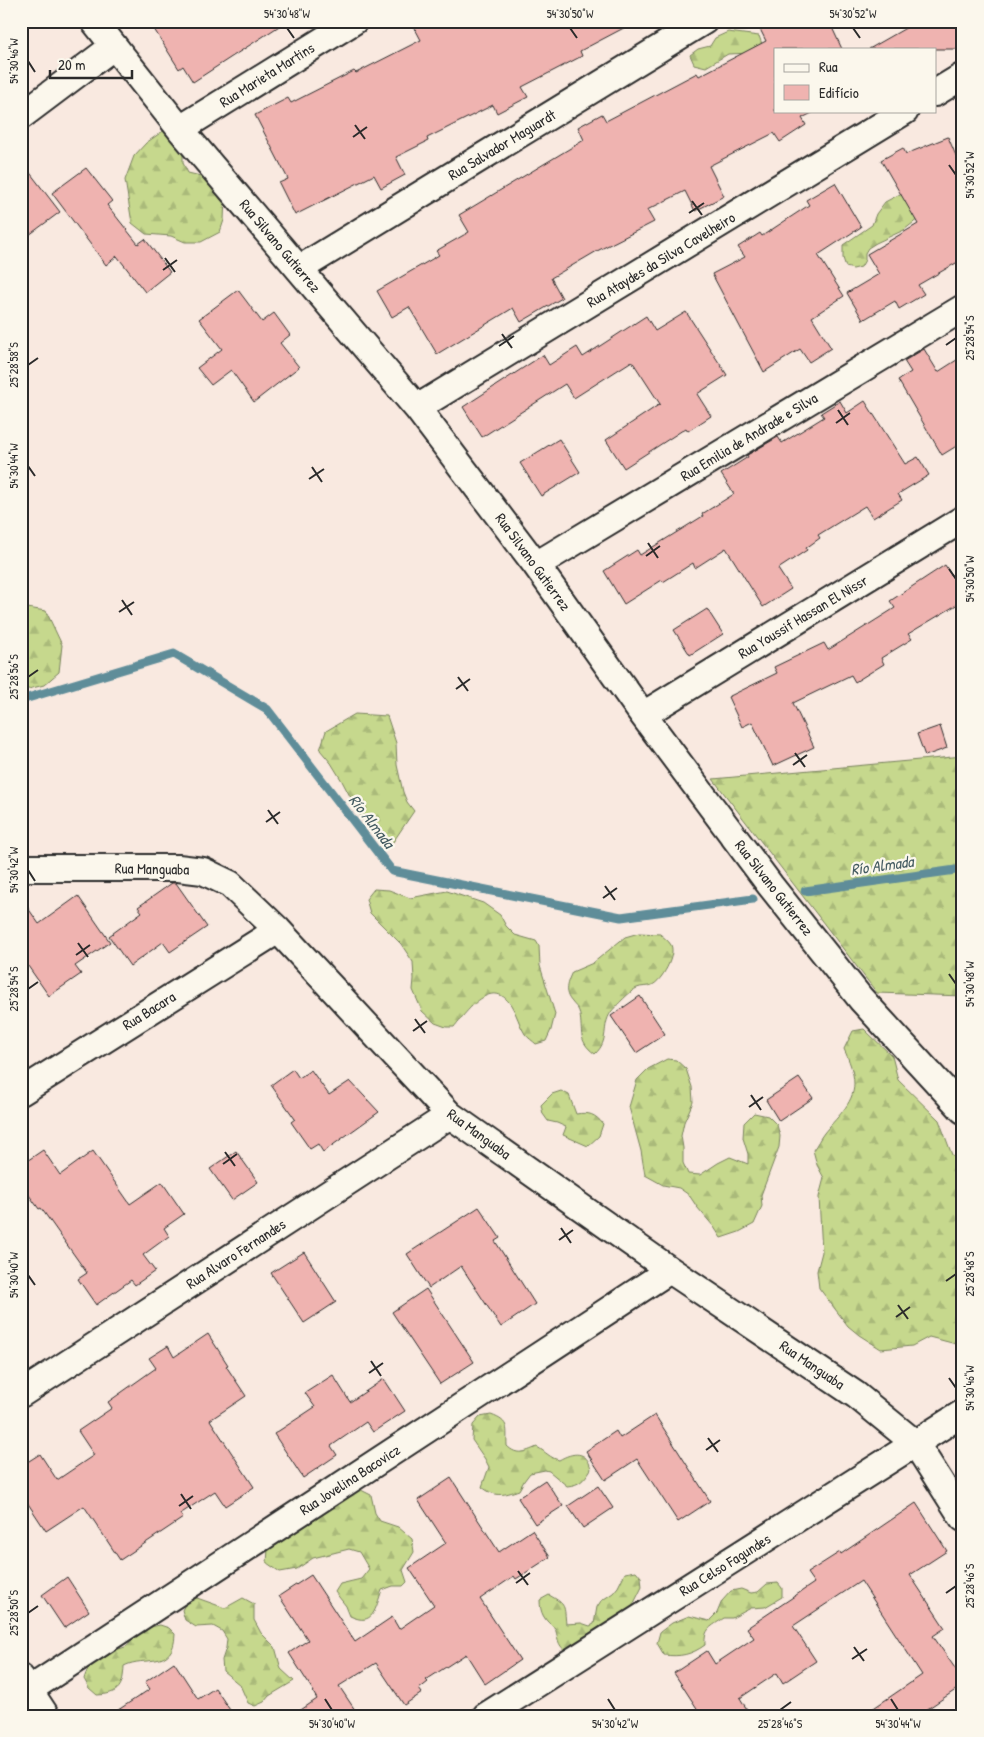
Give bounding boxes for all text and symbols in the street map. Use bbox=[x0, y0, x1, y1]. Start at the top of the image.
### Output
text: 54°30'48"W bbox=[264, 5, 311, 22]
text: 54°30'50"W bbox=[547, 5, 594, 22]
text: 54°30'52"W bbox=[830, 5, 877, 22]
street label: Rua Marieta Martins bbox=[215, 37, 318, 112]
text: 54°30'46"W bbox=[5, 38, 22, 84]
scale bar bbox=[50, 48, 132, 80]
legend bbox=[774, 48, 936, 112]
text: 20 m bbox=[58, 54, 85, 75]
text: Rua bbox=[819, 56, 838, 77]
text: Edifício bbox=[819, 82, 859, 103]
street label: Rua Salvador Maguardt bbox=[444, 104, 560, 185]
text: 54°30'52"W bbox=[961, 151, 978, 198]
street label: Rua Silvano Gutierrez bbox=[235, 194, 326, 297]
street label: Rua Ataydes da Silva Cavelheiro bbox=[582, 207, 739, 312]
text: 25°28'54"S bbox=[961, 315, 978, 360]
text: 25°28'58"S bbox=[5, 342, 22, 388]
street label: Rua Emilia de Andrade e Silva bbox=[676, 387, 821, 486]
text: 54°30'44"W bbox=[5, 443, 22, 489]
street label: Rua Silvano Gutierrez bbox=[491, 509, 576, 615]
text: 54°30'50"W bbox=[961, 555, 978, 602]
street label: Rua Youssif Hassan El Nissr bbox=[734, 569, 872, 664]
text: 25°28'56"S bbox=[5, 654, 22, 700]
water label: Río Almada bbox=[344, 790, 401, 854]
street label: Rua Silvano Gutierrez bbox=[730, 835, 819, 940]
text: 54°30'42"W bbox=[5, 846, 22, 893]
water label: Río Almada bbox=[849, 850, 916, 880]
street label: Rua Manguaba bbox=[115, 857, 189, 880]
text: 54°30'48"W bbox=[961, 960, 978, 1007]
text: 25°28'54"S bbox=[5, 966, 22, 1011]
street label: Rua Bacara bbox=[118, 986, 179, 1035]
street label: Rua Manguaba bbox=[443, 1103, 516, 1164]
street label: Rua Alvaro Fernandes bbox=[182, 1213, 290, 1294]
text: 54°30'40"W bbox=[5, 1251, 22, 1298]
text: 25°28'48"S bbox=[961, 1251, 978, 1297]
street label: Rua Manguaba bbox=[776, 1335, 849, 1394]
text: 54°30'46"W bbox=[961, 1365, 978, 1411]
street label: Rua Jovelina Bacovicz bbox=[295, 1439, 405, 1520]
street label: Rua Celso Fagundes bbox=[675, 1528, 775, 1601]
text: 25°28'46"S bbox=[961, 1563, 978, 1608]
text: 25°28'50"S bbox=[5, 1590, 22, 1636]
text: 54°30'40"W bbox=[309, 1715, 356, 1732]
text: 54°30'42"W bbox=[592, 1715, 639, 1732]
text: 25°28'46"S bbox=[758, 1715, 803, 1732]
text: 54°30'44"W bbox=[875, 1715, 921, 1732]

